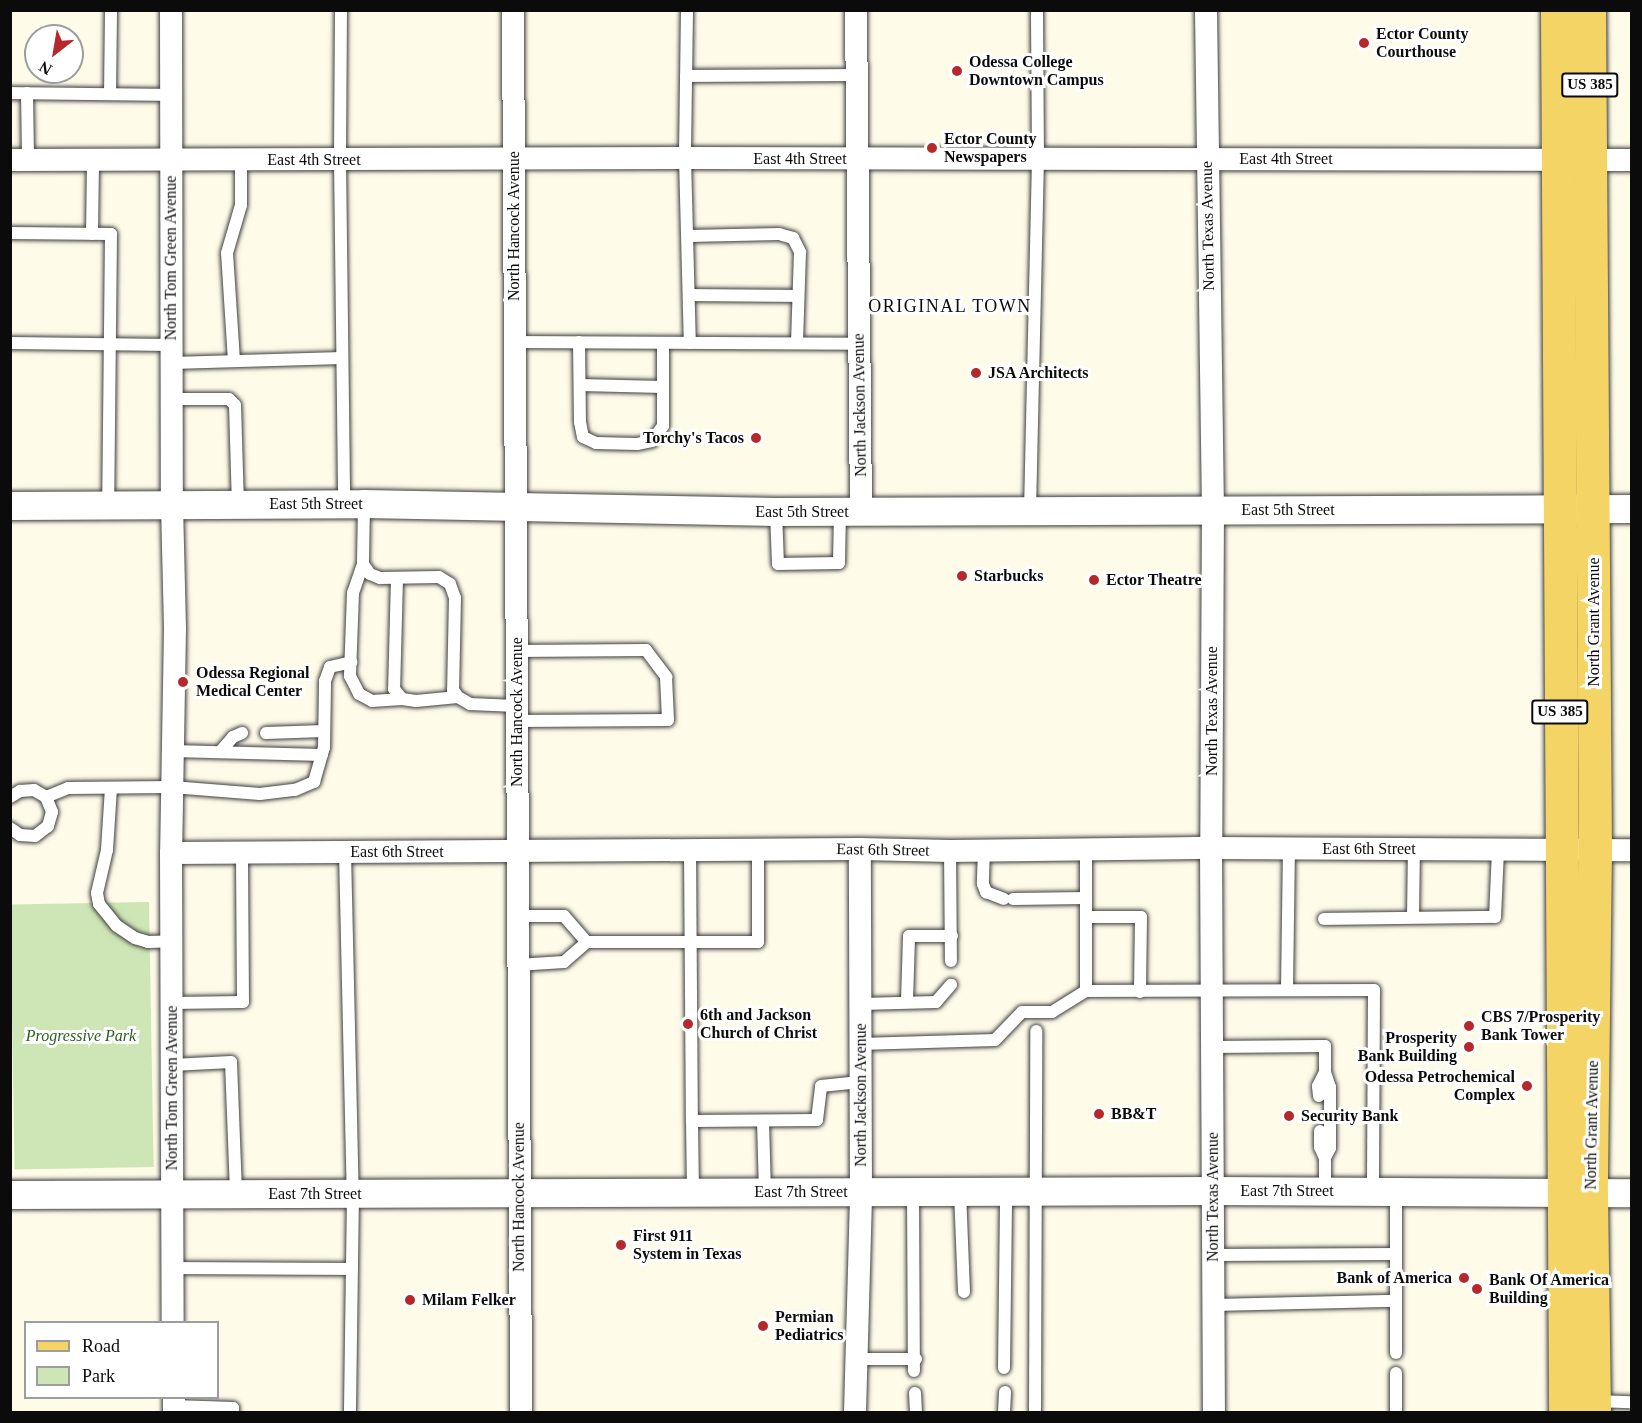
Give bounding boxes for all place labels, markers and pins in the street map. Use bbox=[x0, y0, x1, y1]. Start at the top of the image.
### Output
place label: Ector County Courthouse bbox=[1376, 24, 1469, 62]
marker: Ector County Courthouse bbox=[1357, 36, 1371, 50]
place label: Odessa College Downtown Campus bbox=[969, 52, 1104, 90]
marker: Odessa College Downtown Campus bbox=[950, 64, 964, 78]
place label: Ector County Newspapers bbox=[944, 129, 1037, 167]
marker: Ector County Newspapers bbox=[925, 141, 939, 155]
place label: JSA Architects bbox=[988, 363, 1090, 383]
marker: JSA Architects bbox=[969, 366, 983, 380]
place label: Torchy's Tacos bbox=[643, 428, 744, 448]
marker: Torchy's Tacos bbox=[749, 431, 763, 445]
place label: Starbucks bbox=[974, 566, 1043, 586]
marker: Starbucks bbox=[955, 569, 969, 583]
place label: Ector Theatre bbox=[1106, 570, 1202, 590]
marker: Ector Theatre bbox=[1087, 573, 1101, 587]
place label: Odessa Regional Medical Center bbox=[196, 663, 309, 701]
marker: Odessa Regional Medical Center bbox=[174, 673, 192, 691]
place label: 6th and Jackson Church of Christ bbox=[700, 1005, 817, 1043]
place label: CBS 7/Prosperity Bank Tower bbox=[1481, 1007, 1600, 1045]
marker: 6th and Jackson Church of Christ bbox=[681, 1017, 695, 1031]
marker: CBS 7/Prosperity Bank Tower bbox=[1462, 1019, 1476, 1033]
place label: Prosperity Bank Building bbox=[1358, 1028, 1457, 1066]
marker: Prosperity Bank Building bbox=[1462, 1040, 1476, 1054]
place label: Odessa Petrochemical Complex bbox=[1365, 1067, 1515, 1105]
marker: Odessa Petrochemical Complex bbox=[1520, 1079, 1534, 1093]
place label: BB&T bbox=[1111, 1104, 1156, 1124]
place label: Security Bank bbox=[1301, 1106, 1398, 1126]
marker: BB&T bbox=[1092, 1107, 1106, 1121]
marker: Security Bank bbox=[1282, 1109, 1296, 1123]
place label: First 911 System in Texas bbox=[633, 1226, 742, 1264]
marker: First 911 System in Texas bbox=[614, 1238, 628, 1252]
place label: Bank of America bbox=[1336, 1268, 1452, 1288]
place label: Bank Of America Building bbox=[1489, 1270, 1610, 1308]
marker: Bank of America bbox=[1457, 1271, 1471, 1285]
marker: Bank Of America Building bbox=[1470, 1282, 1484, 1296]
place label: Milam Felker bbox=[422, 1290, 516, 1310]
marker: Milam Felker bbox=[403, 1293, 417, 1307]
place label: Permian Pediatrics bbox=[775, 1307, 843, 1345]
marker: Permian Pediatrics bbox=[756, 1319, 770, 1333]

